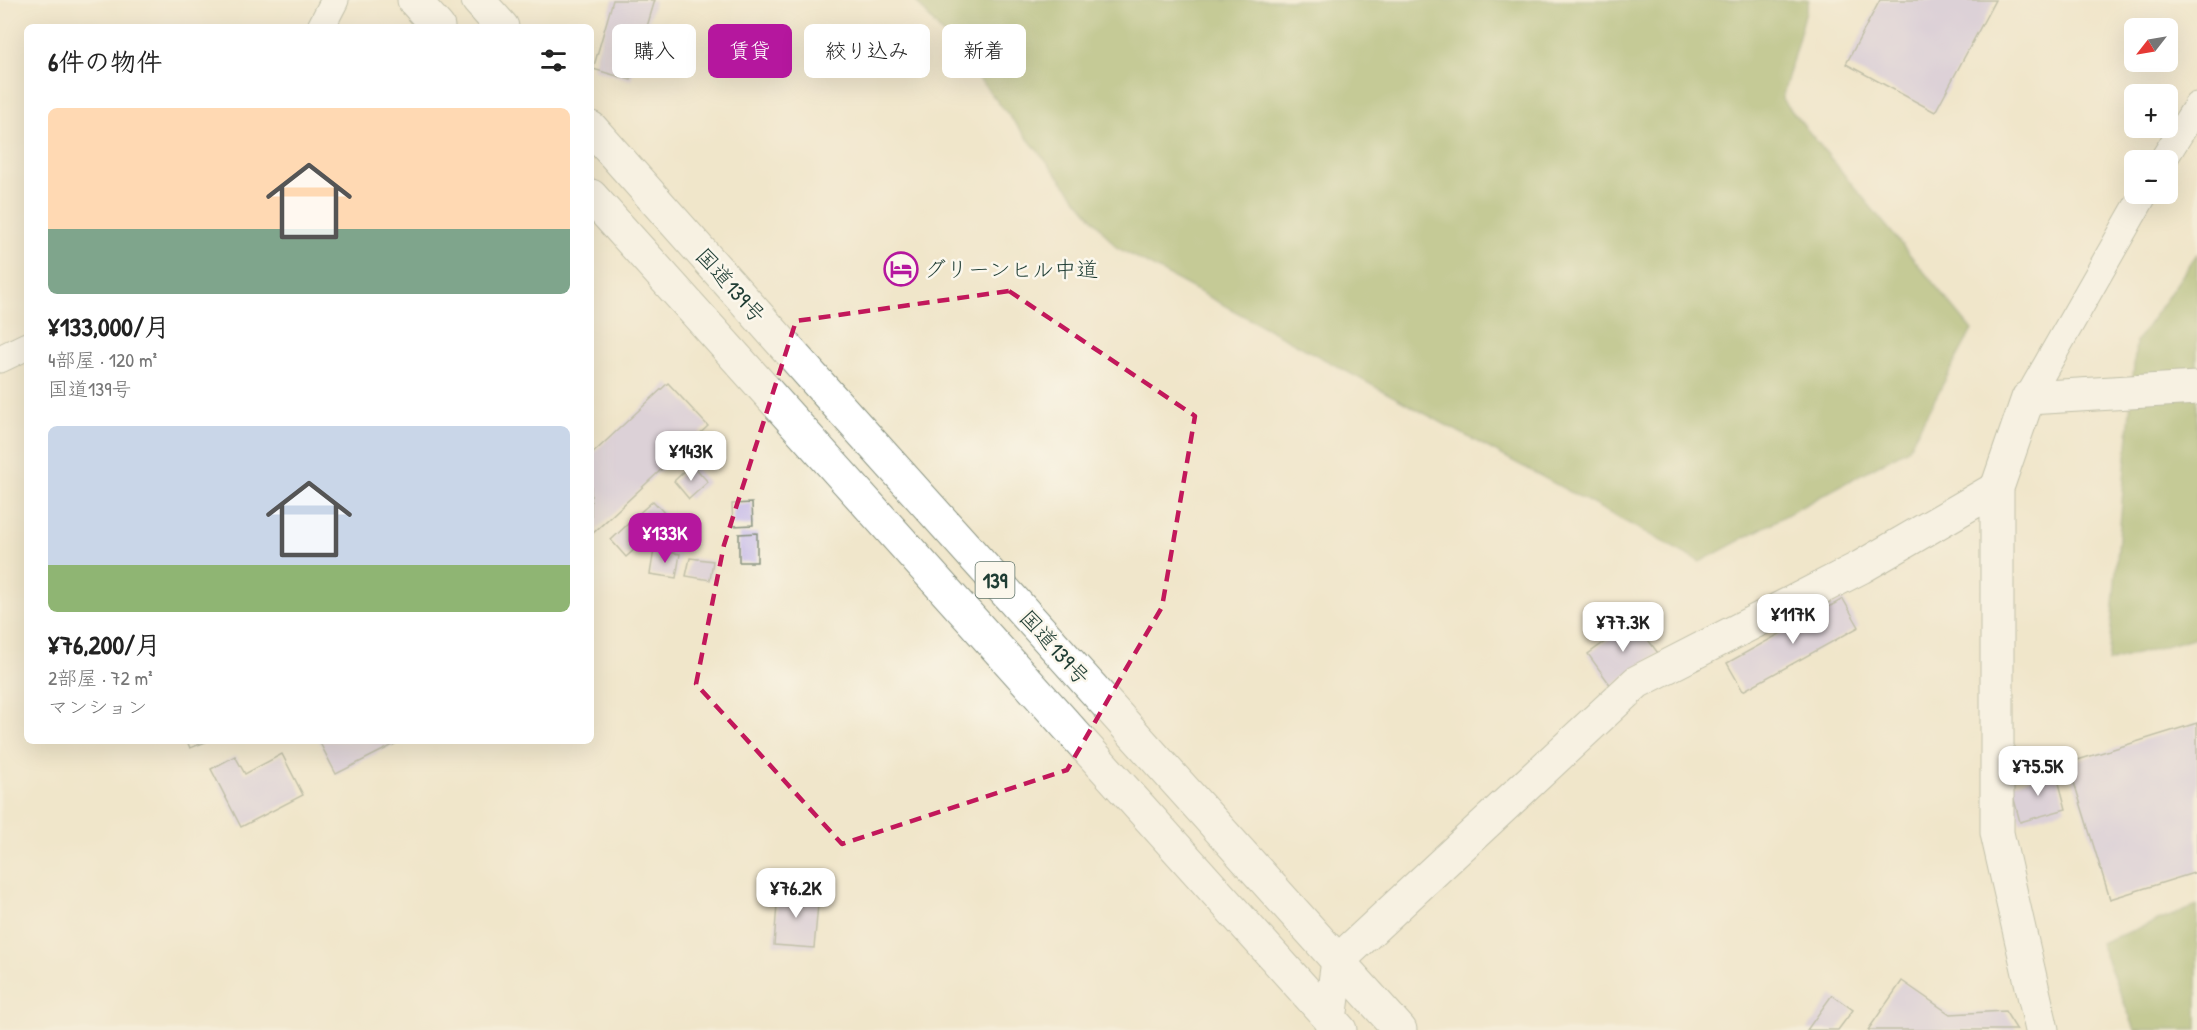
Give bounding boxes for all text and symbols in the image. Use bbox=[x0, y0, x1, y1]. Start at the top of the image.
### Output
north arrow bbox=[2124, 18, 2178, 72]
map controls bbox=[2124, 18, 2178, 204]
chip: 購入 bbox=[612, 24, 696, 78]
chip: 賃貸 bbox=[708, 24, 792, 78]
chip: 絞り込み bbox=[804, 24, 930, 78]
chip: 新着 bbox=[942, 24, 1026, 78]
text: 6件の物件 bbox=[48, 44, 162, 79]
icon: filters bbox=[537, 44, 570, 77]
button: + bbox=[2124, 84, 2178, 138]
icon: home bbox=[255, 147, 363, 255]
button: − bbox=[2124, 150, 2178, 204]
street label: 国道139号 bbox=[689, 241, 773, 329]
hotel icon: グリーンヒル中道 bbox=[883, 251, 919, 287]
place label: グリーンヒル中道 bbox=[924, 254, 1098, 284]
text: ¥133,000/月 bbox=[48, 309, 170, 344]
text: 4部屋 · 120 m² bbox=[48, 346, 157, 373]
text: 国道139号 bbox=[48, 375, 132, 402]
pin: ¥143K bbox=[649, 431, 733, 482]
text: ¥143K bbox=[669, 437, 713, 464]
icon: home bbox=[255, 465, 363, 573]
pin: ¥133K bbox=[623, 513, 707, 564]
text: ¥133K bbox=[643, 519, 687, 546]
road number: 139 bbox=[976, 562, 1014, 598]
pin: ¥117K bbox=[1751, 594, 1835, 645]
text: ¥117K bbox=[1771, 600, 1815, 627]
pin: ¥77.3K bbox=[1574, 602, 1672, 653]
street label: 国道139号 bbox=[1013, 603, 1097, 691]
text: ¥77.3K bbox=[1597, 608, 1649, 635]
text: ¥76,200/月 bbox=[48, 627, 161, 662]
text: 2部屋 · 72 m² bbox=[48, 664, 153, 691]
text: マンション bbox=[48, 693, 147, 720]
pin: ¥75.5K bbox=[1989, 746, 2087, 797]
text: ¥75.5K bbox=[2013, 752, 2063, 779]
pin: ¥76.2K bbox=[747, 868, 845, 919]
text: ¥76.2K bbox=[770, 874, 822, 901]

